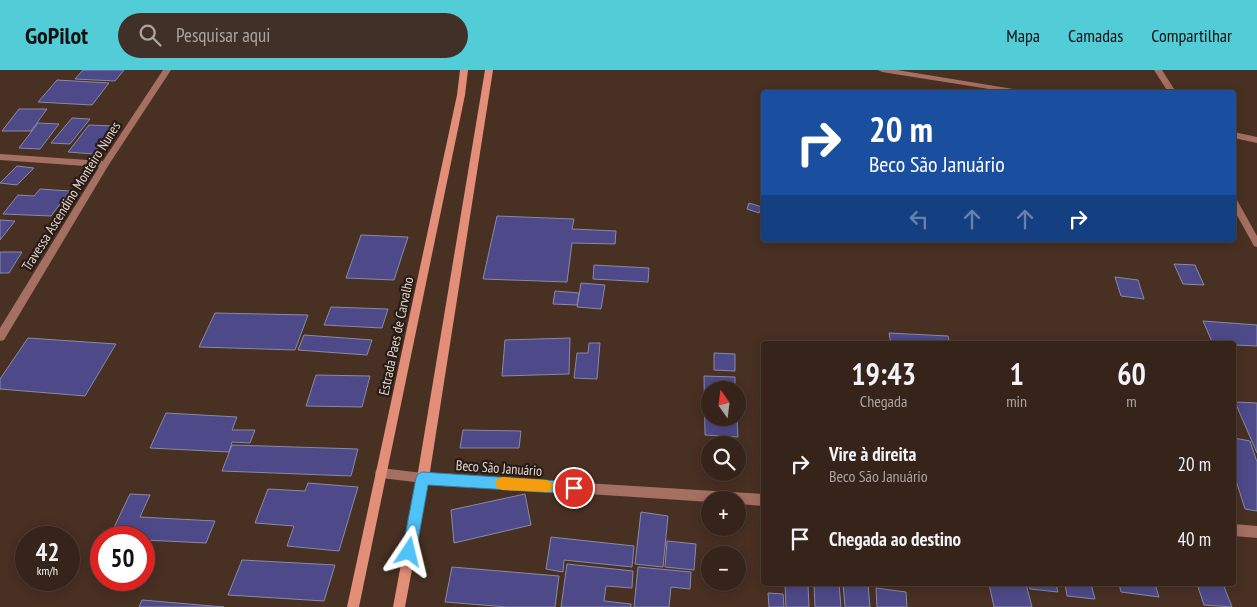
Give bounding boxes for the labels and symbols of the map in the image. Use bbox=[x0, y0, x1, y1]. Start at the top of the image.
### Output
street label: Travessa Ascendino Monteiro Nunes bbox=[18, 118, 124, 274]
street label: Estrada Paes de Carvalho bbox=[375, 275, 417, 397]
north arrow bbox=[701, 381, 746, 426]
street label: Beco São Januário bbox=[455, 456, 543, 480]
pin bbox=[553, 467, 595, 509]
position arrow bbox=[382, 525, 434, 577]
speed limit sign: 50 bbox=[90, 526, 155, 591]

